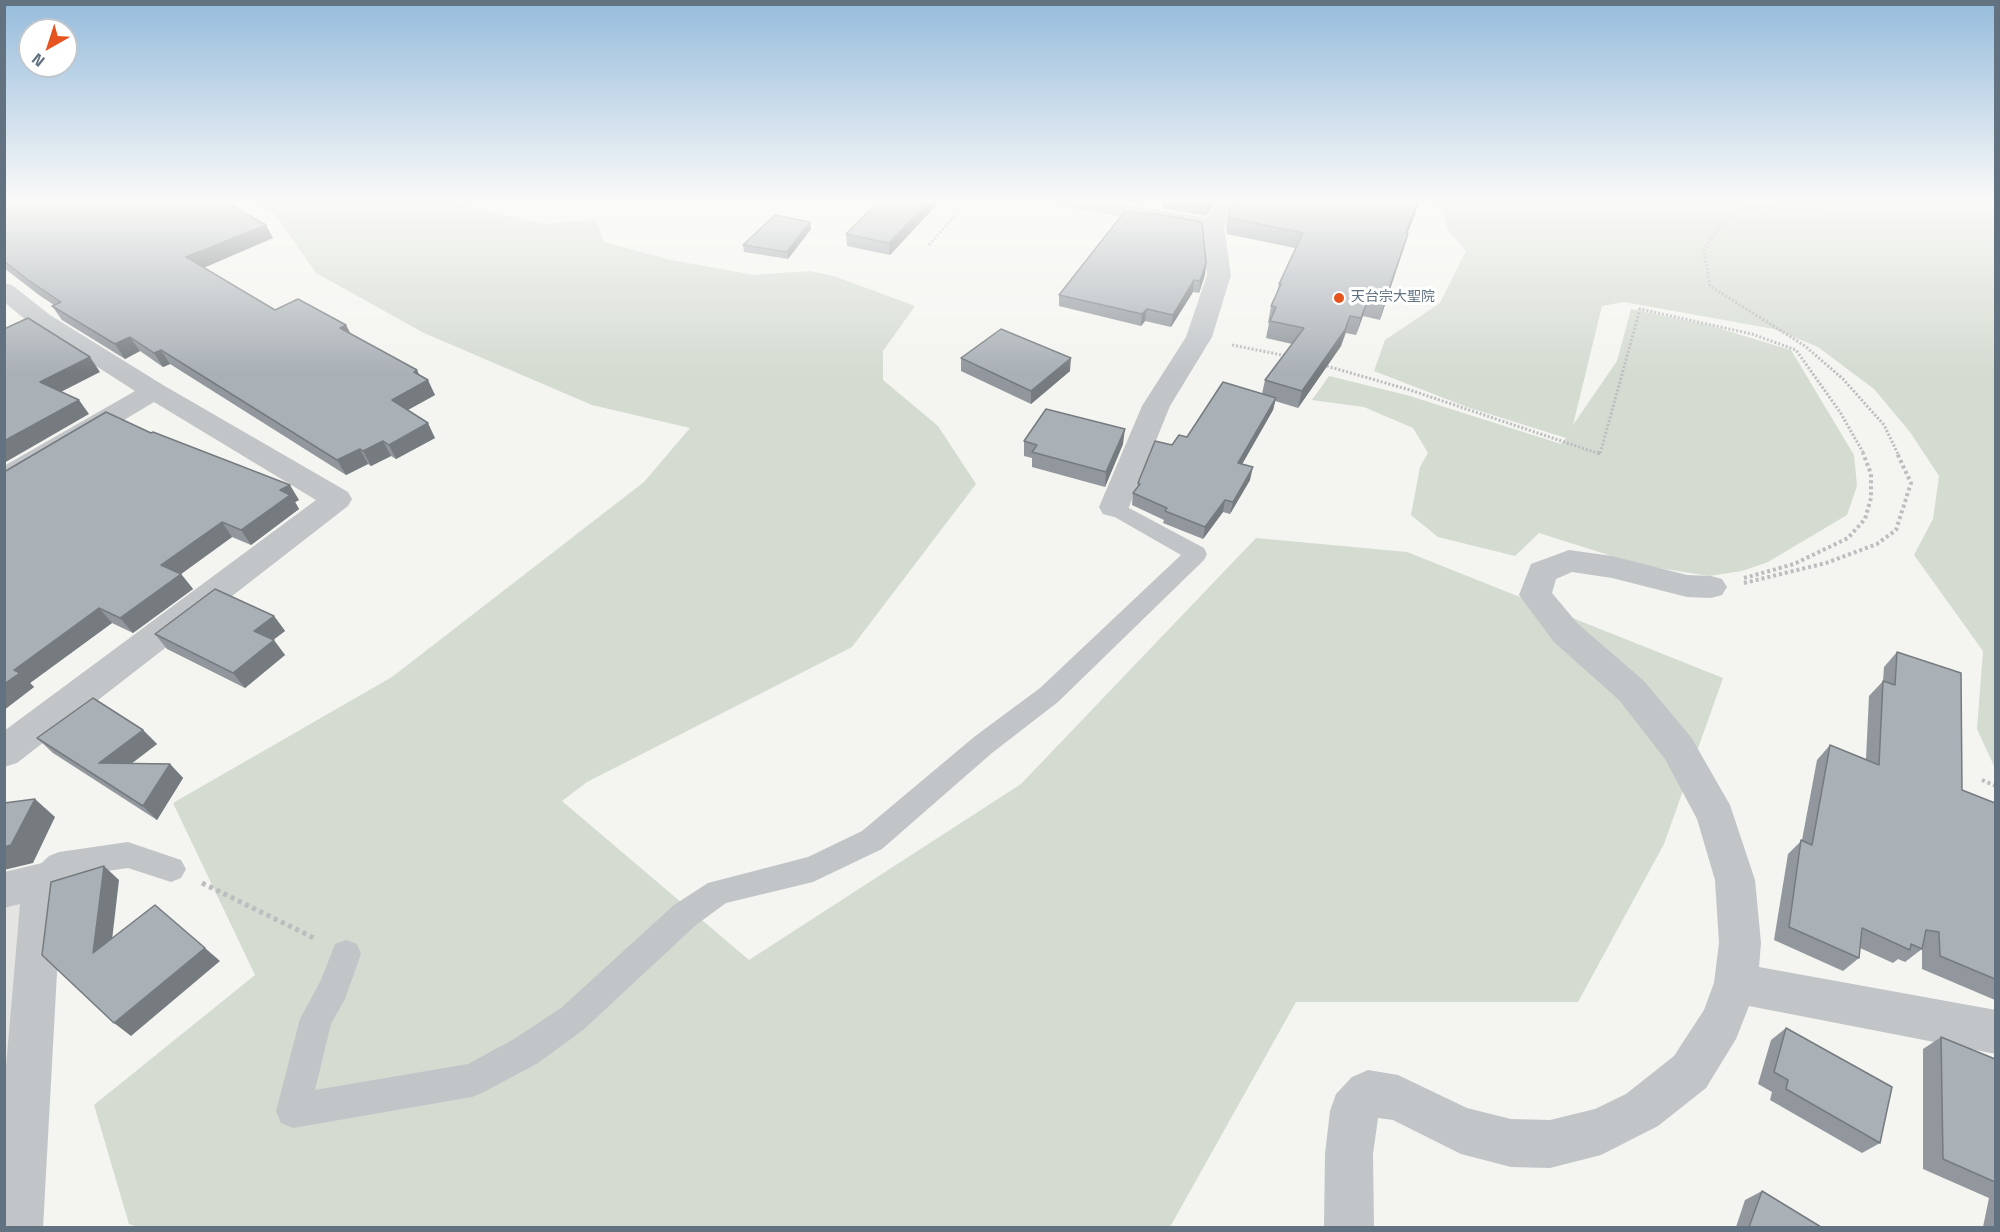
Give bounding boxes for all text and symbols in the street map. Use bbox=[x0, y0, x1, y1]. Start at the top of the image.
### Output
north arrow bbox=[18, 18, 78, 78]
text: N bbox=[26, 48, 50, 73]
place label: 天台宗大聖院 bbox=[1351, 290, 1435, 306]
marker: 天台宗大聖院 bbox=[1332, 291, 1346, 305]

